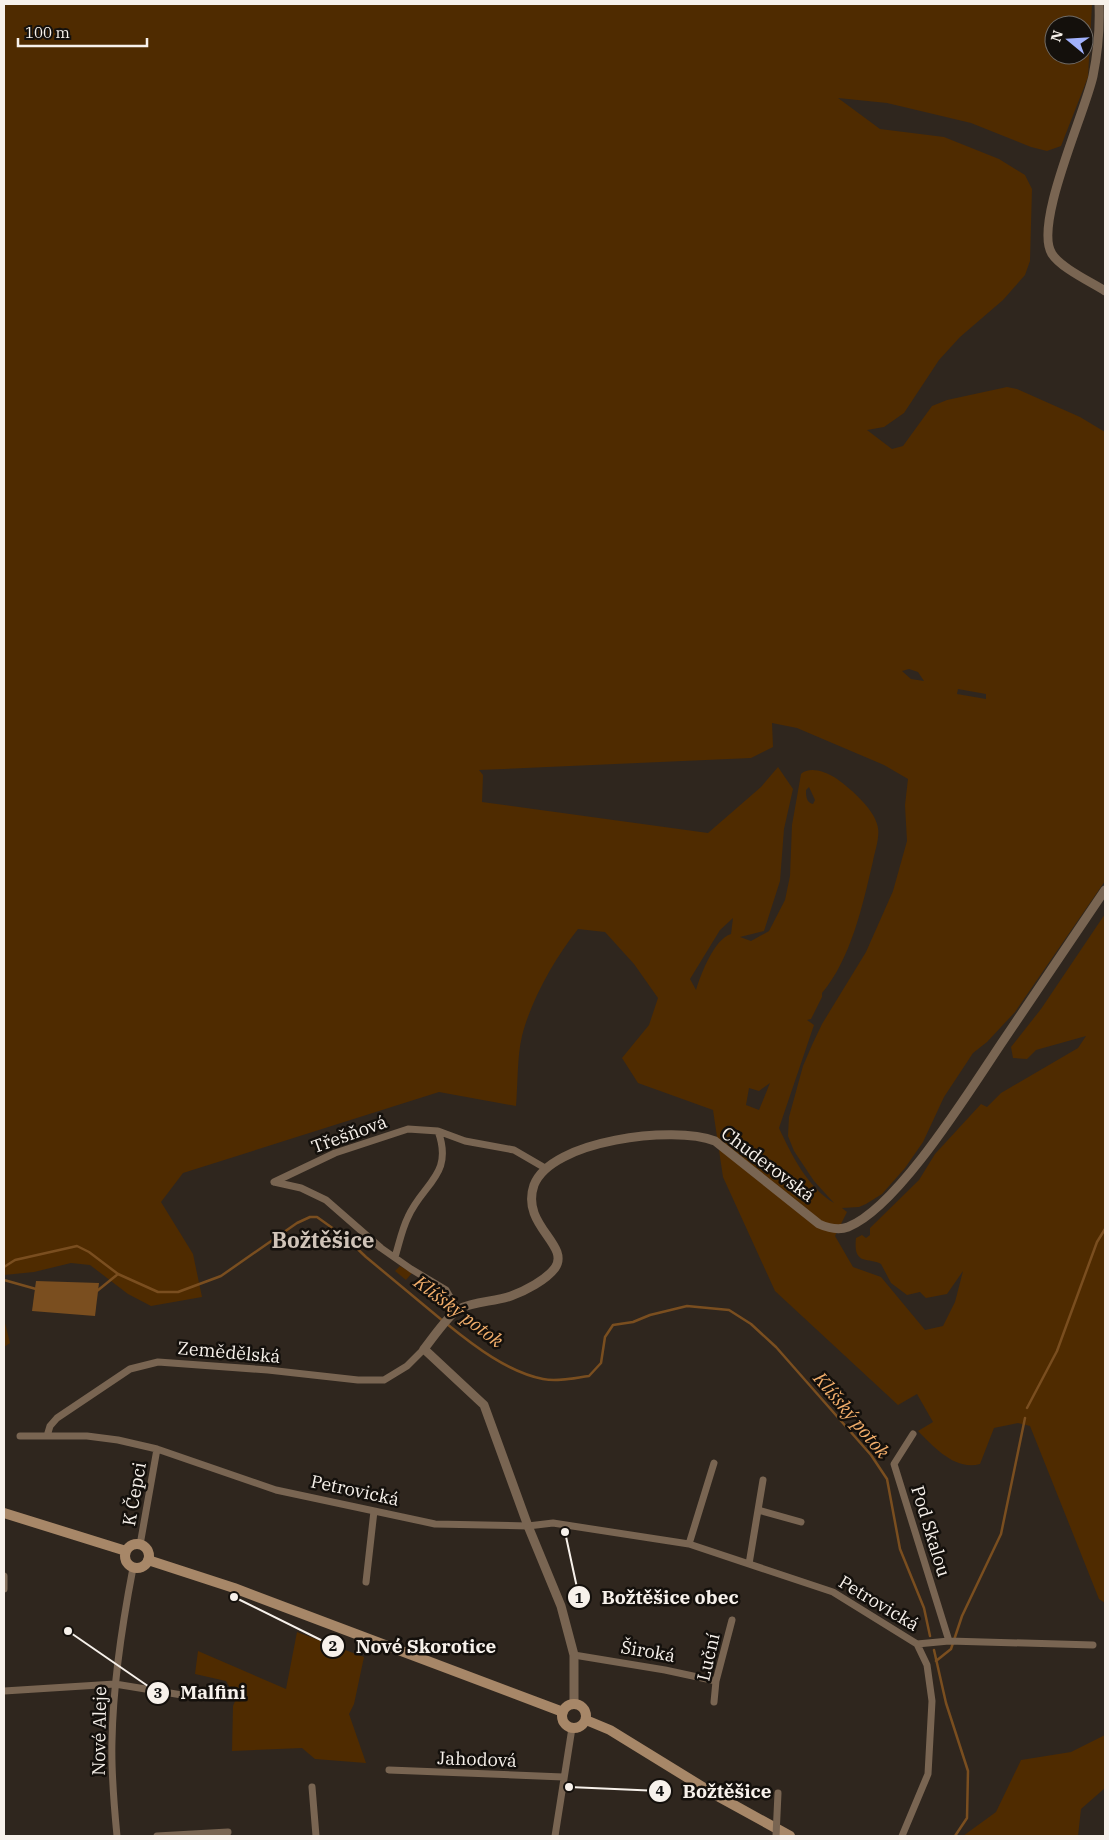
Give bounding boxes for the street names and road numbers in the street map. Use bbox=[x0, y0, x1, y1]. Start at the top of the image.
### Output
street label: Třešňová bbox=[308, 1110, 390, 1158]
street label: Chuderovská bbox=[717, 1121, 820, 1207]
street label: Zemědělská bbox=[177, 1336, 282, 1368]
street label: K Čepci bbox=[116, 1460, 151, 1528]
street label: Petrovická bbox=[309, 1469, 401, 1511]
street label: Pod Skalou bbox=[906, 1483, 956, 1579]
street label: Petrovická bbox=[835, 1570, 924, 1636]
street label: Luční bbox=[691, 1631, 725, 1683]
street label: Široká bbox=[619, 1634, 677, 1667]
street label: Nové Aleje bbox=[87, 1686, 111, 1776]
street label: Jahodová bbox=[437, 1746, 517, 1772]

